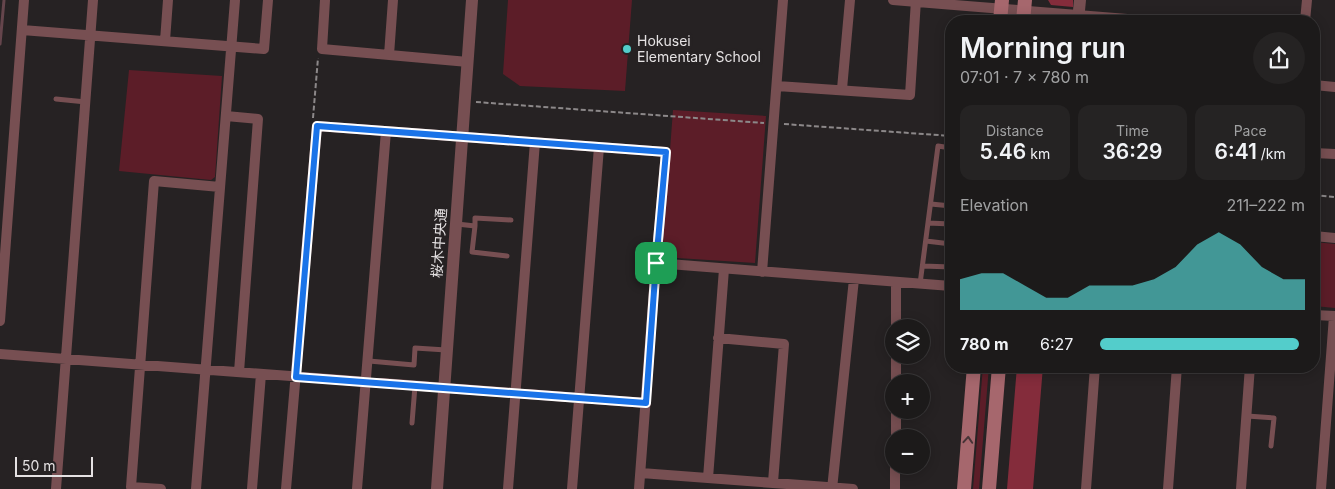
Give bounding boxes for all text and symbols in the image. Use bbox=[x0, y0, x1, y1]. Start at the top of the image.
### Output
text: Morning run bbox=[960, 31, 1126, 65]
place label: Hokusei Elementary School bbox=[637, 32, 761, 65]
button: share bbox=[1253, 32, 1305, 84]
marker: Hokusei Elementary School bbox=[621, 43, 633, 55]
text: 07:01 · 7 × 780 m bbox=[960, 67, 1089, 87]
text: Distance bbox=[986, 122, 1044, 139]
text: Time bbox=[1116, 122, 1149, 139]
text: Pace bbox=[1234, 122, 1267, 139]
text: 5.46 bbox=[979, 139, 1026, 164]
text: 36:29 bbox=[1102, 139, 1163, 164]
text: 6:41 bbox=[1215, 139, 1257, 164]
text: km bbox=[1026, 145, 1050, 162]
text: /km bbox=[1257, 145, 1286, 162]
text: Elevation bbox=[960, 195, 1029, 215]
text: 211–222 m bbox=[1226, 195, 1305, 215]
street label: 桜木中央通 bbox=[428, 207, 449, 278]
pin bbox=[635, 242, 677, 284]
icon: arrive bbox=[642, 249, 670, 277]
map controls bbox=[885, 319, 930, 474]
button: layers bbox=[885, 319, 930, 364]
text: 780 m bbox=[960, 334, 1009, 354]
text: 6:27 bbox=[1040, 334, 1073, 354]
button: + bbox=[885, 374, 930, 419]
button: − bbox=[885, 429, 930, 474]
one-way arrow bbox=[962, 436, 973, 444]
scale bar bbox=[15, 454, 92, 477]
text: 50 m bbox=[22, 457, 56, 474]

